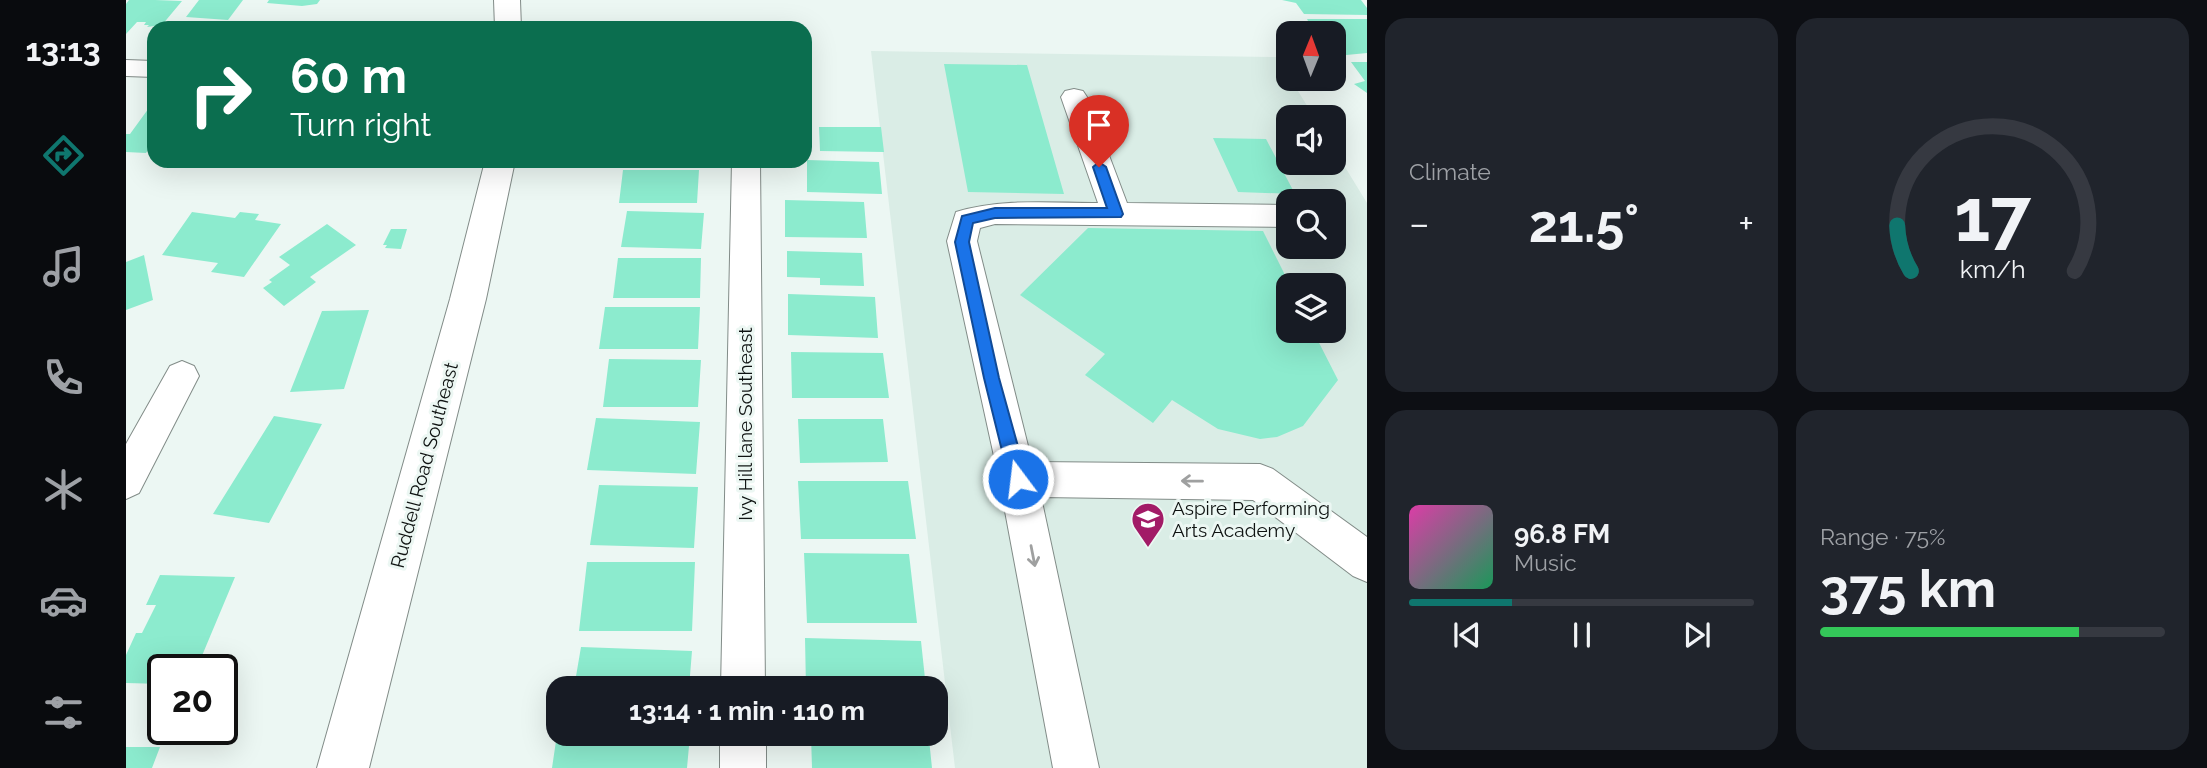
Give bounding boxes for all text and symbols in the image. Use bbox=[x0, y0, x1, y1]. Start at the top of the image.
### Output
north arrow bbox=[1276, 21, 1346, 91]
map controls bbox=[1276, 21, 1346, 343]
text: 13:13 bbox=[25, 31, 101, 68]
text: 60 m bbox=[290, 47, 407, 104]
icon: right bbox=[175, 49, 266, 140]
pin bbox=[1069, 95, 1129, 167]
button: sound bbox=[1276, 105, 1346, 175]
text: Turn right bbox=[290, 106, 431, 143]
icon: arrive bbox=[1080, 106, 1118, 144]
icon: directions bbox=[39, 131, 88, 180]
text: Climate bbox=[1409, 158, 1491, 185]
text: 17 bbox=[1954, 173, 2031, 258]
button: search bbox=[1276, 189, 1346, 259]
text: 21.5° bbox=[1529, 193, 1639, 254]
text: − bbox=[1409, 201, 1429, 246]
text: + bbox=[1738, 201, 1754, 246]
icon: music bbox=[39, 242, 88, 291]
text: km/h bbox=[1960, 254, 2025, 284]
button: layers bbox=[1276, 273, 1346, 343]
street label: Ivy Hill lane Southeast bbox=[734, 327, 756, 521]
icon: phone bbox=[39, 353, 88, 402]
street label: Ruddell Road Southeast bbox=[386, 359, 462, 570]
position arrow bbox=[981, 442, 1055, 516]
icon: climate bbox=[39, 465, 88, 514]
one-way arrow bbox=[1181, 474, 1204, 488]
place label: Aspire Performing Arts Academy bbox=[1172, 497, 1330, 541]
school or university icon: Aspire Performing Arts Academy bbox=[1129, 500, 1167, 549]
text: 96.8 FM bbox=[1514, 519, 1610, 549]
text: Range · 75% bbox=[1820, 523, 1945, 550]
one-way arrow bbox=[1027, 544, 1041, 567]
text: Music bbox=[1514, 549, 1577, 576]
text: 375 km bbox=[1820, 558, 1996, 619]
icon: car bbox=[39, 576, 88, 625]
icon: previous bbox=[1448, 616, 1486, 654]
icon: pause bbox=[1563, 616, 1601, 654]
icon: next bbox=[1678, 616, 1716, 654]
speed limit sign: 20 bbox=[147, 654, 238, 745]
icon: filters bbox=[39, 688, 88, 737]
text: 13:14 · 1 min · 110 m bbox=[629, 696, 865, 726]

